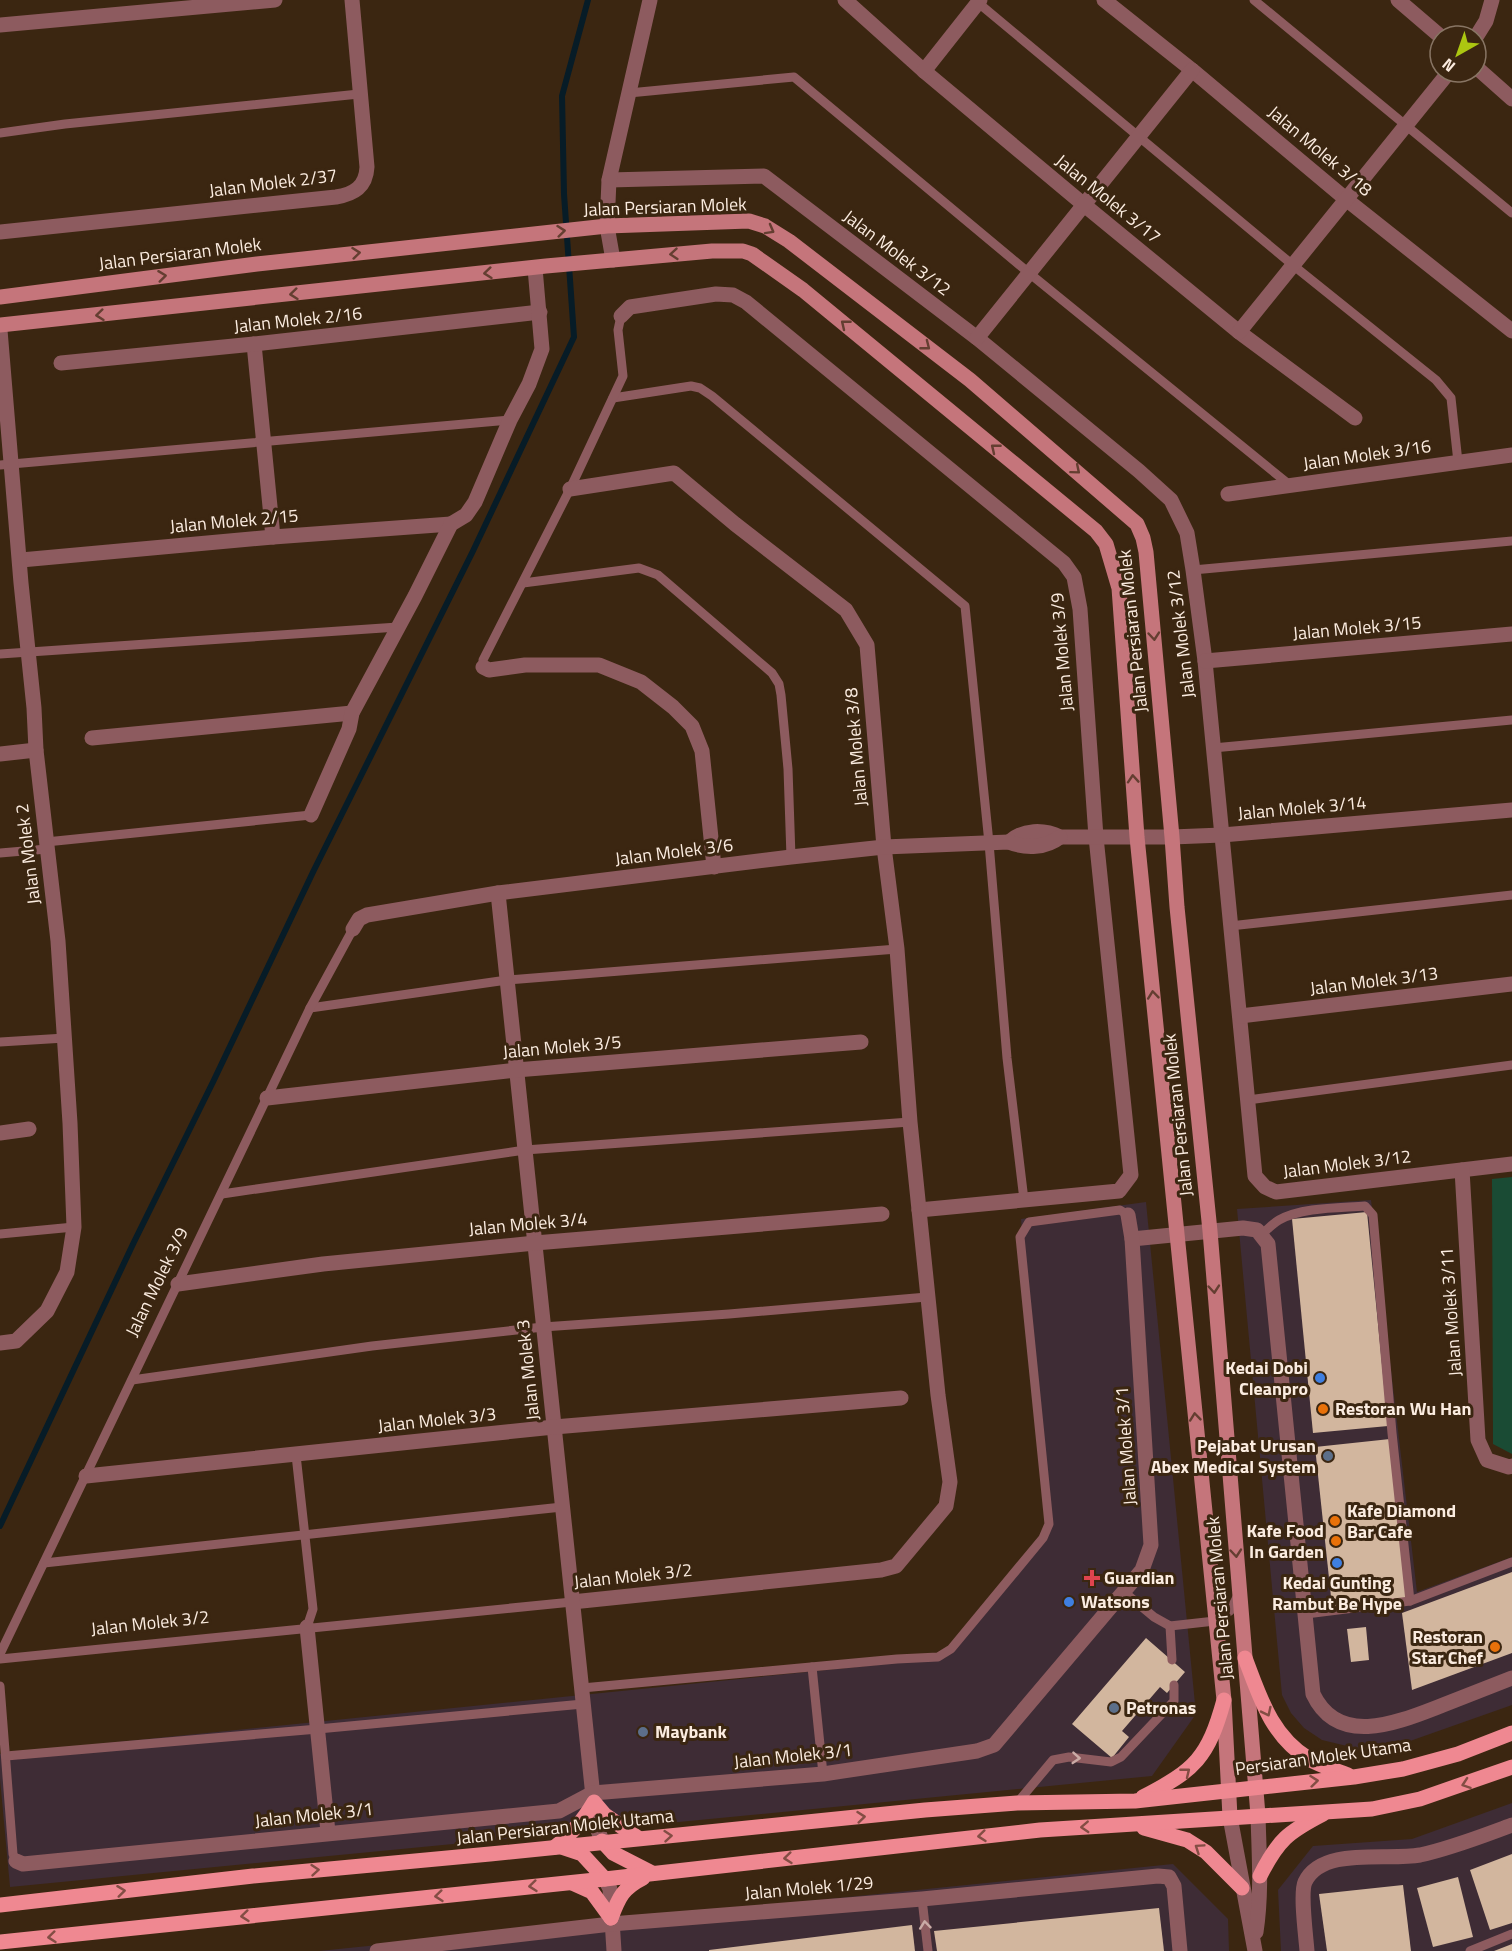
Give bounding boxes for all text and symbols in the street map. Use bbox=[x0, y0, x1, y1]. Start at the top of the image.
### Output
north arrow bbox=[1428, 24, 1488, 84]
text: N bbox=[1436, 53, 1460, 78]
street label: Jalan Molek 3/18 bbox=[1262, 99, 1378, 202]
street label: Jalan Molek 3/17 bbox=[1050, 148, 1167, 250]
street label: Jalan Molek 2/37 bbox=[207, 161, 339, 204]
street label: Jalan Persiaran Molek bbox=[583, 190, 748, 223]
street label: Jalan Molek 3/12 bbox=[838, 203, 957, 302]
one-way arrow bbox=[764, 222, 774, 234]
one-way arrow bbox=[557, 225, 566, 238]
street label: Jalan Persiaran Molek bbox=[97, 230, 263, 277]
one-way arrow bbox=[351, 247, 360, 260]
one-way arrow bbox=[670, 247, 679, 260]
one-way arrow bbox=[483, 266, 492, 279]
one-way arrow bbox=[158, 270, 167, 283]
one-way arrow bbox=[289, 287, 298, 300]
street label: Jalan Molek 2/16 bbox=[232, 299, 364, 340]
one-way arrow bbox=[95, 308, 104, 321]
one-way arrow bbox=[841, 320, 852, 331]
one-way arrow bbox=[919, 339, 930, 350]
street label: Jalan Molek 3/16 bbox=[1301, 432, 1433, 477]
one-way arrow bbox=[991, 444, 1002, 455]
one-way arrow bbox=[1069, 463, 1080, 474]
street label: Jalan Molek 2/15 bbox=[169, 501, 299, 540]
street label: Jalan Persiaran Molek bbox=[1110, 548, 1154, 714]
street label: Jalan Molek 3/12 bbox=[1159, 568, 1202, 700]
street label: Jalan Molek 3/9 bbox=[1043, 592, 1080, 712]
street label: Jalan Molek 3/15 bbox=[1292, 608, 1422, 647]
one-way arrow bbox=[1147, 632, 1160, 641]
street label: Jalan Molek 3/8 bbox=[837, 687, 874, 807]
one-way arrow bbox=[1127, 774, 1140, 783]
street label: Jalan Molek 3/14 bbox=[1237, 788, 1367, 827]
street label: Jalan Molek 2 bbox=[8, 802, 47, 906]
street label: Jalan Molek 3/6 bbox=[613, 831, 735, 872]
street label: Jalan Molek 3/13 bbox=[1308, 959, 1440, 1002]
one-way arrow bbox=[1147, 991, 1160, 1000]
street label: Jalan Molek 3/5 bbox=[502, 1028, 622, 1065]
street label: Jalan Persiaran Molek bbox=[1155, 1032, 1199, 1198]
street label: Jalan Molek 3/12 bbox=[1281, 1142, 1413, 1185]
street label: Jalan Molek 3/4 bbox=[468, 1205, 588, 1242]
street label: Jalan Molek 3/9 bbox=[118, 1222, 195, 1341]
street label: Jalan Molek 3/11 bbox=[1433, 1247, 1468, 1377]
one-way arrow bbox=[1208, 1285, 1221, 1294]
street label: Jalan Molek 3 bbox=[509, 1318, 546, 1422]
place label: Kedai Dobi Cleanpro bbox=[1225, 1354, 1308, 1402]
marker: Kedai Dobi Cleanpro bbox=[1313, 1371, 1327, 1385]
street label: Jalan Molek 3/1 bbox=[1108, 1386, 1143, 1506]
place label: Restoran Wu Han bbox=[1335, 1395, 1471, 1422]
street label: Jalan Molek 3/3 bbox=[376, 1400, 498, 1439]
marker: Restoran Wu Han bbox=[1316, 1402, 1330, 1416]
one-way arrow bbox=[1189, 1412, 1202, 1422]
place label: Pejabat Urusan Abex Medical System bbox=[1151, 1432, 1316, 1480]
marker: Pejabat Urusan Abex Medical System bbox=[1321, 1449, 1335, 1463]
place label: Kafe Diamond Bar Cafe bbox=[1347, 1497, 1456, 1545]
marker: Kafe Diamond Bar Cafe bbox=[1328, 1514, 1342, 1528]
street label: Jalan Persiaran Molek bbox=[1199, 1515, 1240, 1681]
place label: Kafe Food In Garden bbox=[1246, 1517, 1324, 1565]
marker: Kafe Food In Garden bbox=[1329, 1534, 1343, 1548]
one-way arrow bbox=[1229, 1548, 1242, 1557]
street label: Jalan Molek 3/2 bbox=[572, 1556, 694, 1595]
marker: Kedai Gunting Rambut Be Hype bbox=[1330, 1556, 1344, 1570]
place label: Guardian bbox=[1104, 1564, 1175, 1591]
place label: Kedai Gunting Rambut Be Hype bbox=[1272, 1569, 1402, 1617]
marker: Guardian bbox=[1085, 1571, 1099, 1585]
place label: Watsons bbox=[1081, 1588, 1150, 1615]
marker: Watsons bbox=[1062, 1595, 1076, 1609]
street label: Jalan Molek 3/2 bbox=[89, 1603, 211, 1642]
place label: Restoran Star Chef bbox=[1412, 1623, 1484, 1671]
marker: Restoran Star Chef bbox=[1488, 1640, 1502, 1654]
place label: Petronas bbox=[1126, 1694, 1196, 1721]
marker: Petronas bbox=[1107, 1701, 1121, 1715]
one-way arrow bbox=[1259, 1706, 1271, 1717]
place label: Maybank bbox=[655, 1718, 727, 1745]
marker: Maybank bbox=[636, 1725, 650, 1739]
street label: Persiaran Molek Utama bbox=[1233, 1731, 1413, 1782]
street label: Jalan Molek 3/1 bbox=[732, 1736, 854, 1775]
one-way arrow bbox=[1072, 1752, 1081, 1765]
one-way arrow bbox=[1179, 1768, 1190, 1779]
one-way arrow bbox=[1309, 1775, 1319, 1788]
one-way arrow bbox=[1461, 1777, 1472, 1789]
street label: Jalan Molek 3/1 bbox=[253, 1795, 375, 1834]
street label: Jalan Persiaran Molek Utama bbox=[455, 1802, 675, 1851]
one-way arrow bbox=[857, 1811, 866, 1824]
one-way arrow bbox=[1080, 1821, 1089, 1834]
one-way arrow bbox=[978, 1829, 987, 1842]
one-way arrow bbox=[664, 1830, 673, 1843]
one-way arrow bbox=[1195, 1844, 1206, 1855]
one-way arrow bbox=[784, 1851, 793, 1864]
one-way arrow bbox=[310, 1864, 319, 1877]
street label: Jalan Molek 1/29 bbox=[744, 1868, 874, 1907]
one-way arrow bbox=[528, 1879, 538, 1892]
one-way arrow bbox=[116, 1885, 125, 1898]
one-way arrow bbox=[435, 1889, 444, 1902]
one-way arrow bbox=[241, 1910, 250, 1922]
one-way arrow bbox=[919, 1920, 932, 1929]
one-way arrow bbox=[47, 1930, 56, 1943]

